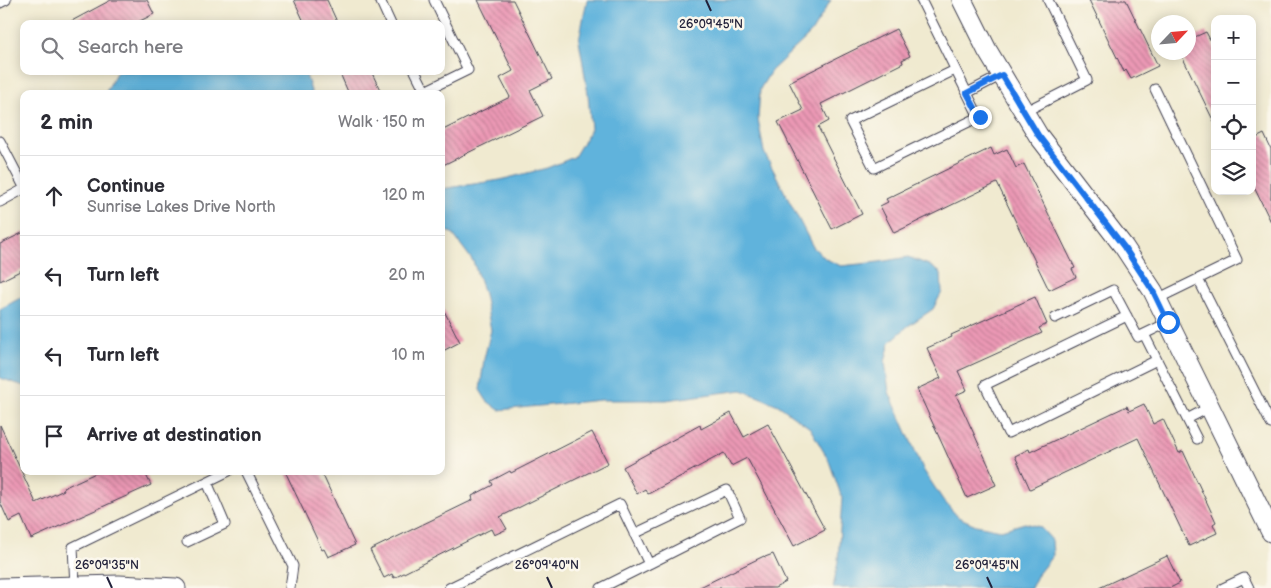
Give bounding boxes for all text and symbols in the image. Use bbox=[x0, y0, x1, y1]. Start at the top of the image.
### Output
north arrow bbox=[1151, 15, 1196, 60]
map controls bbox=[1211, 15, 1256, 195]
button: + bbox=[1211, 15, 1256, 60]
text: 26°09'45"N bbox=[679, 17, 743, 32]
search box bbox=[20, 20, 445, 75]
icon: search bbox=[38, 34, 66, 62]
text: Search here bbox=[78, 36, 183, 59]
button: − bbox=[1211, 60, 1256, 105]
button: locate bbox=[1211, 105, 1256, 150]
route end bbox=[969, 106, 992, 129]
text: 2 min bbox=[40, 110, 93, 135]
text: Walk · 150 m bbox=[338, 113, 425, 132]
button: layers bbox=[1211, 150, 1256, 195]
text: Continue bbox=[87, 175, 165, 198]
icon: ahead bbox=[40, 182, 68, 210]
text: 120 m bbox=[382, 186, 425, 205]
text: Sunrise Lakes Drive North bbox=[87, 198, 276, 217]
icon: left bbox=[40, 262, 68, 290]
text: Turn left bbox=[87, 264, 159, 287]
text: 20 m bbox=[389, 266, 425, 285]
route start bbox=[1157, 311, 1180, 334]
icon: left bbox=[40, 342, 68, 370]
text: Turn left bbox=[87, 344, 159, 367]
text: 10 m bbox=[392, 346, 425, 365]
icon: arrive bbox=[40, 422, 68, 450]
text: Arrive at destination bbox=[87, 424, 262, 447]
text: 26°09'35"N bbox=[75, 558, 139, 573]
text: 26°09'40"N bbox=[515, 558, 579, 573]
text: 26°09'45"N bbox=[955, 558, 1019, 573]

